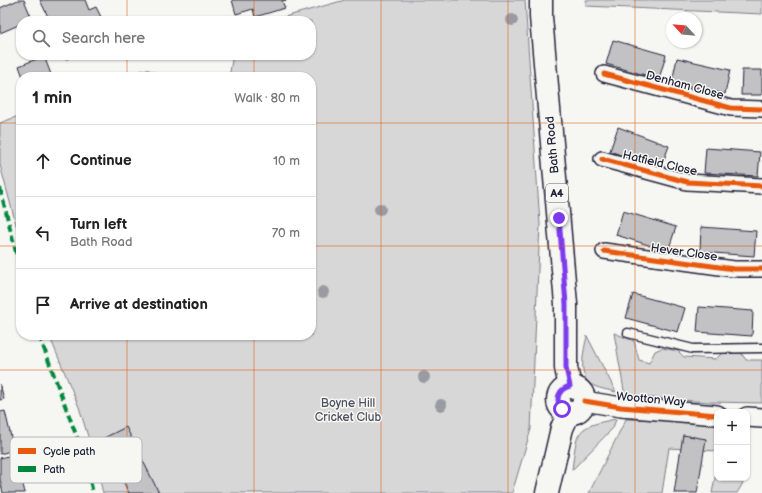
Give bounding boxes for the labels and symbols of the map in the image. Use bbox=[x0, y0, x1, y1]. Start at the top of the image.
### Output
north arrow bbox=[666, 12, 702, 48]
street label: Denham Close bbox=[644, 68, 725, 103]
street label: Bath Road bbox=[543, 115, 562, 174]
street label: Hatfield Close bbox=[621, 148, 699, 179]
road number: A4 bbox=[546, 184, 568, 202]
route end bbox=[550, 209, 568, 227]
street label: Hever Close bbox=[650, 240, 718, 265]
street label: Wootton Way bbox=[616, 389, 687, 410]
park label: Boyne Hill Cricket Club bbox=[315, 396, 381, 425]
route start bbox=[553, 400, 571, 418]
legend bbox=[10, 437, 142, 483]
text: Cycle path bbox=[43, 445, 95, 458]
text: Path bbox=[43, 463, 65, 476]

